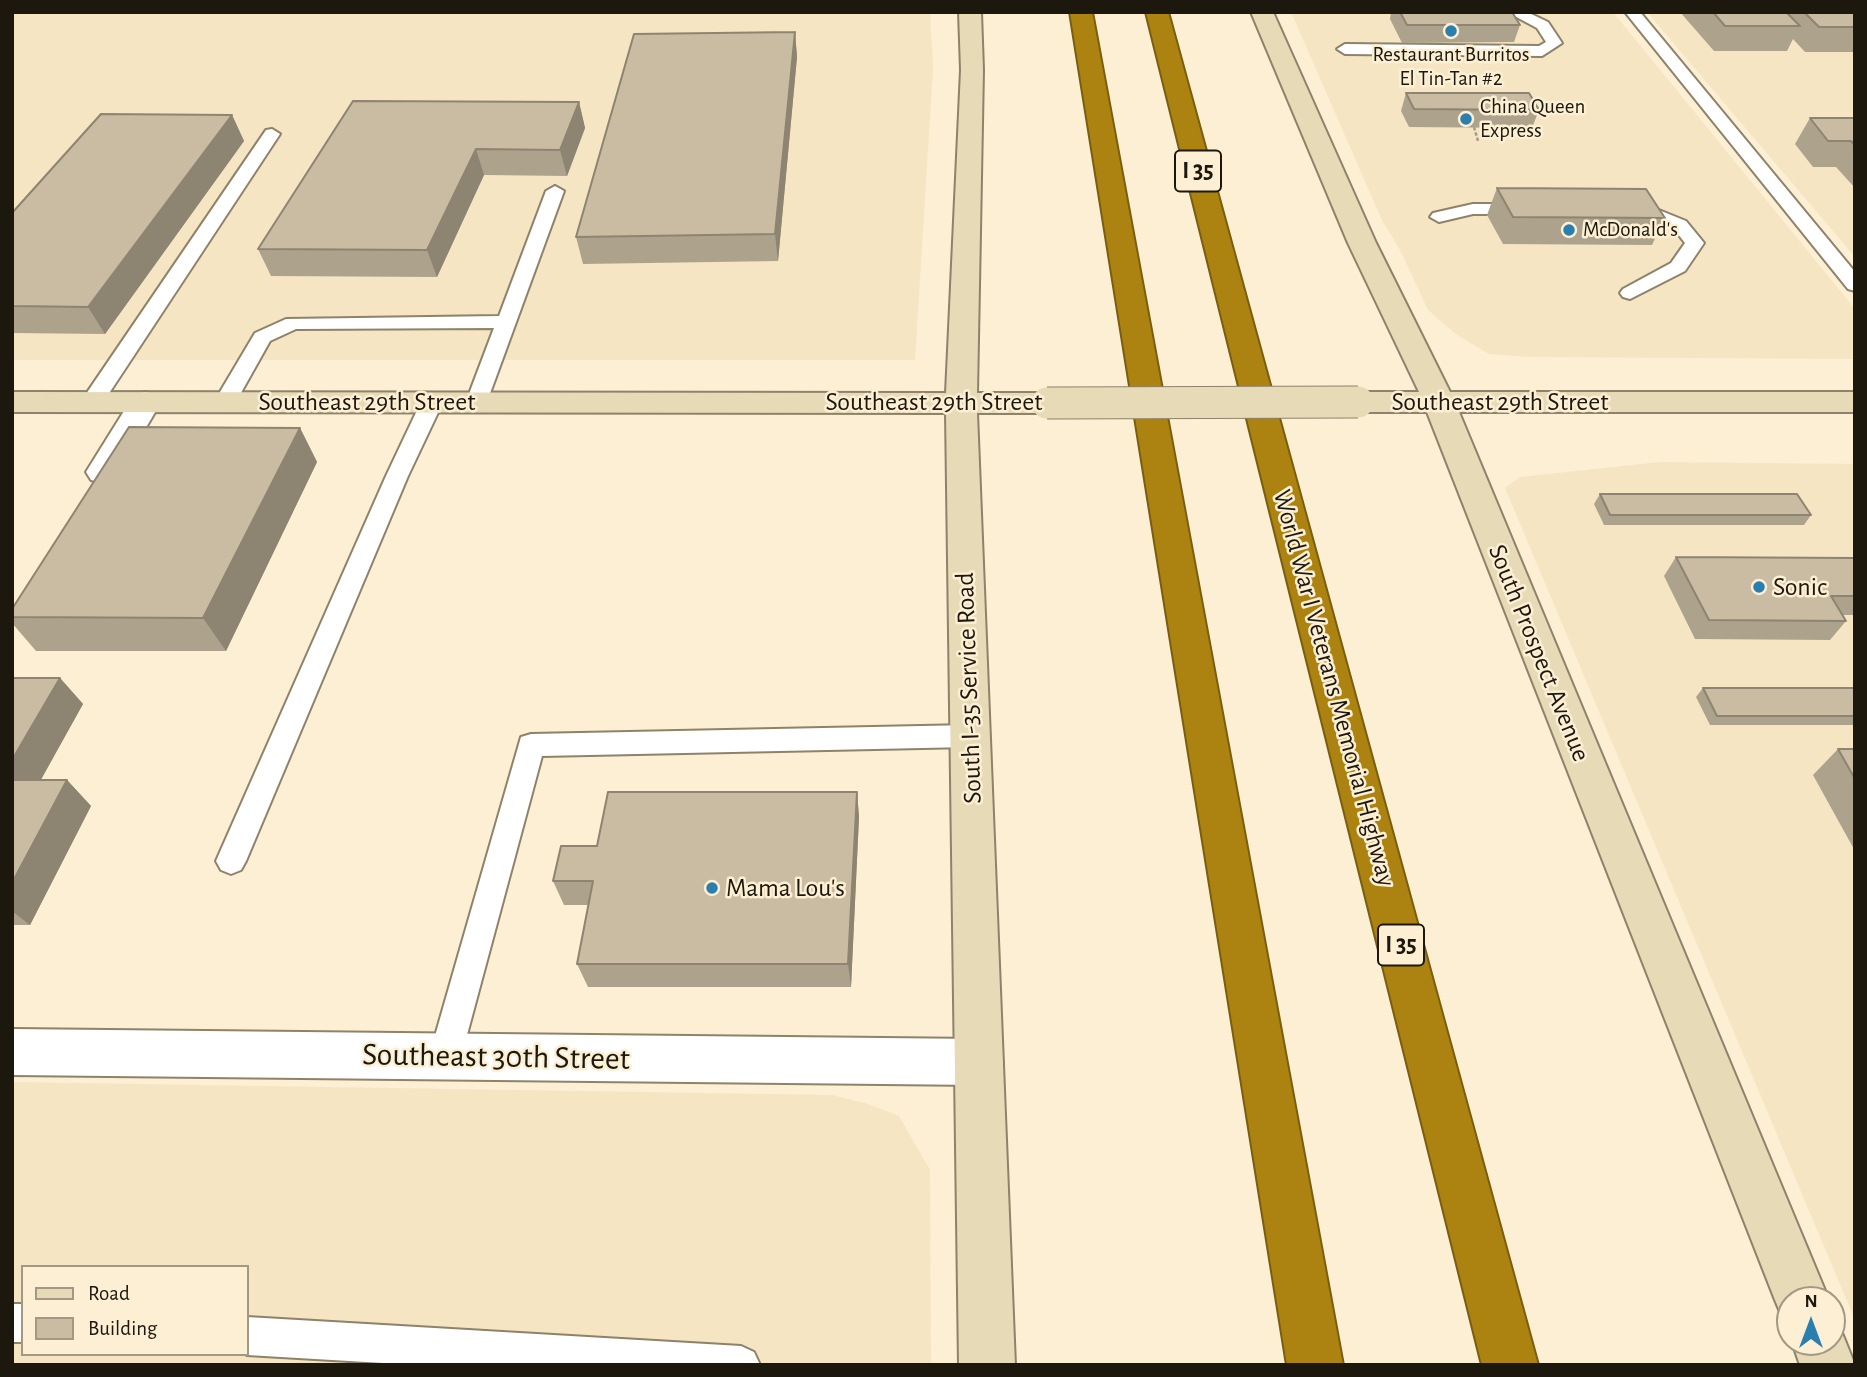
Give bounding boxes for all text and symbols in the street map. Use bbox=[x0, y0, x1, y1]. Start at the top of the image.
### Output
marker: Restaurant Burritos El Tin-Tan #2 bbox=[1443, 23, 1459, 39]
place label: Restaurant Burritos El Tin-Tan #2 bbox=[1372, 42, 1530, 92]
place label: China Queen Express bbox=[1480, 94, 1585, 144]
marker: China Queen Express bbox=[1458, 111, 1474, 127]
road number: I 35 bbox=[1175, 150, 1221, 191]
place label: McDonald's bbox=[1583, 217, 1678, 243]
marker: McDonald's bbox=[1561, 222, 1577, 238]
street label: Southeast 29th Street bbox=[258, 386, 476, 418]
street label: Southeast 29th Street bbox=[825, 386, 1043, 418]
street label: Southeast 29th Street bbox=[1391, 386, 1609, 418]
street label: World War I Veterans Memorial Highway bbox=[1266, 486, 1402, 890]
street label: South Prospect Avenue bbox=[1481, 540, 1597, 766]
place label: Sonic bbox=[1773, 571, 1827, 603]
street label: South I-35 Service Road bbox=[949, 572, 989, 804]
marker: Sonic bbox=[1751, 579, 1767, 595]
place label: Mama Lou's bbox=[726, 872, 845, 904]
marker: Mama Lou's bbox=[704, 880, 720, 896]
road number: I 35 bbox=[1378, 925, 1424, 965]
street label: Southeast 30th Street bbox=[362, 1035, 630, 1079]
legend bbox=[21, 1265, 248, 1356]
text: Road bbox=[88, 1283, 130, 1304]
north arrow bbox=[1776, 1286, 1846, 1356]
text: N bbox=[1804, 1292, 1818, 1311]
text: Building bbox=[88, 1318, 157, 1339]

